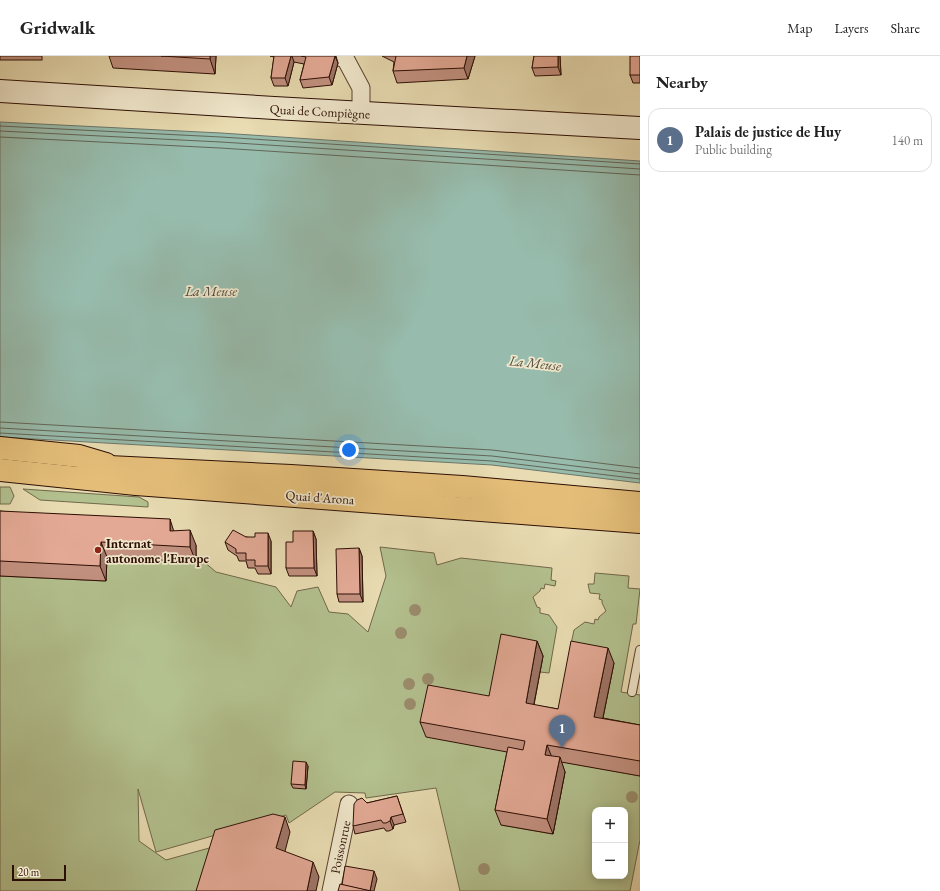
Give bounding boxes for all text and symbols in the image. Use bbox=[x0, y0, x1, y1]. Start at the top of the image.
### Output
text: Gridwalk bbox=[20, 15, 95, 40]
text: Map bbox=[787, 19, 812, 37]
text: Layers bbox=[834, 19, 869, 37]
text: Share bbox=[891, 19, 920, 37]
text: Nearby bbox=[656, 71, 708, 93]
street label: Quai de Compiègne bbox=[269, 100, 371, 123]
text: Palais de justice de Huy bbox=[695, 122, 841, 141]
text: 1 bbox=[667, 132, 673, 149]
text: 140 m bbox=[892, 132, 923, 149]
text: Public building bbox=[695, 141, 772, 158]
water label: La Meuse bbox=[184, 282, 237, 300]
water label: La Meuse bbox=[507, 351, 562, 375]
your location bbox=[339, 440, 359, 460]
street label: Quai d'Arona bbox=[285, 487, 356, 508]
place label: Internat autonome l'Europe bbox=[106, 535, 210, 567]
marker: Internat autonome l'Europe bbox=[93, 545, 103, 555]
pin: 1 bbox=[549, 715, 575, 748]
map controls bbox=[592, 807, 628, 879]
button: + bbox=[592, 807, 628, 843]
street label: Poissonrue bbox=[327, 819, 354, 875]
button: − bbox=[592, 843, 628, 879]
scale bar bbox=[12, 863, 66, 882]
text: 20 m bbox=[18, 865, 39, 879]

